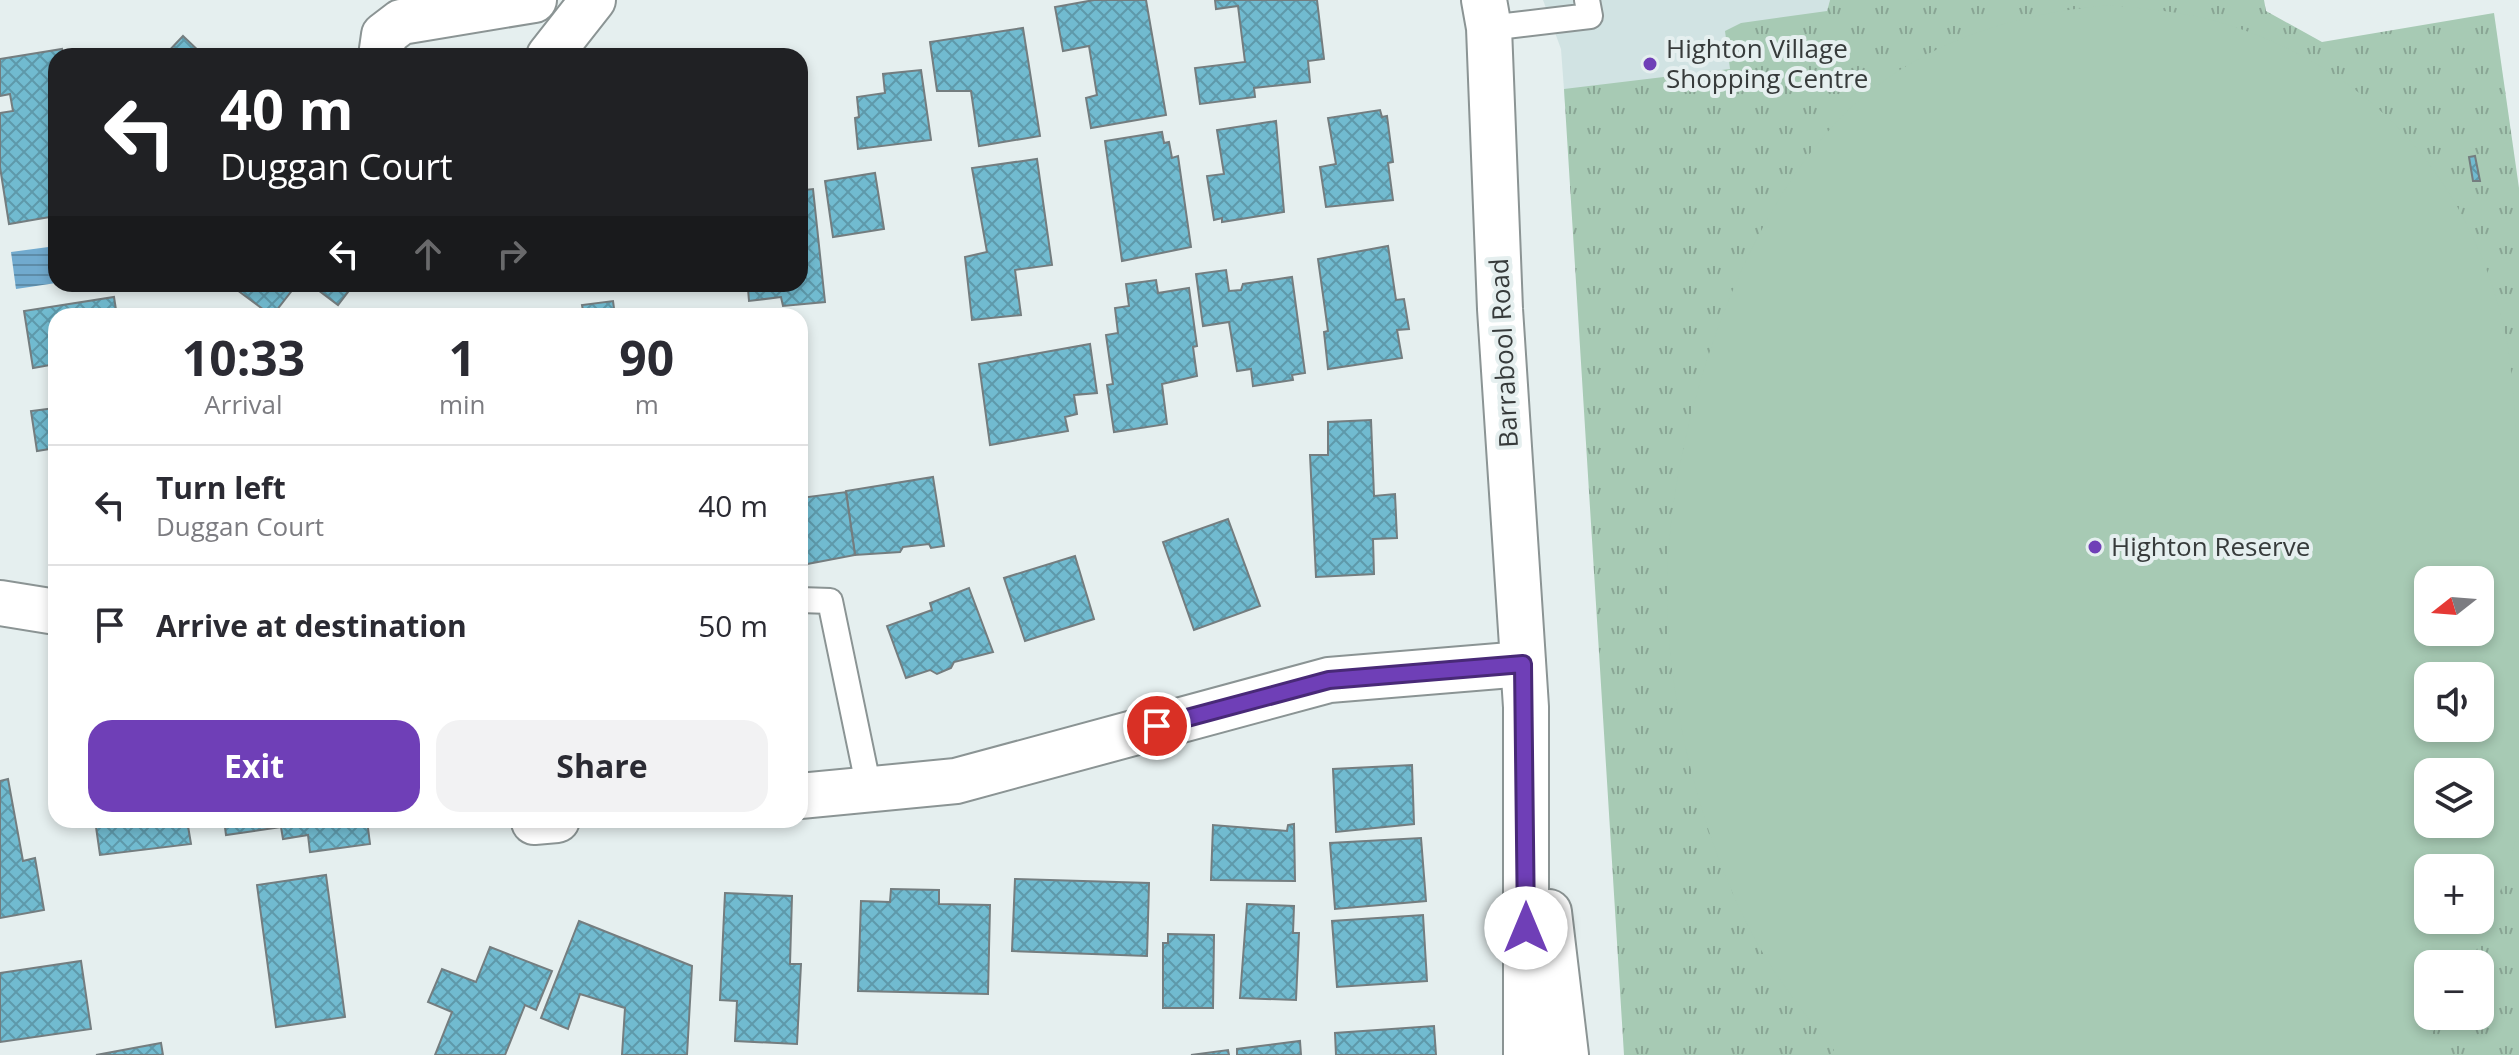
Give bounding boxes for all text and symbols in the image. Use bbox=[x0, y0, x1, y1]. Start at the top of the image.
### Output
place label: Highton Village Shopping Centre bbox=[1666, 30, 1868, 96]
marker: Highton Village Shopping Centre bbox=[1641, 55, 1659, 73]
text: 40 m bbox=[220, 70, 354, 146]
icon: left bbox=[88, 80, 192, 184]
text: Duggan Court bbox=[220, 142, 453, 191]
icon: left bbox=[322, 232, 366, 276]
icon: ahead bbox=[406, 232, 450, 276]
icon: right bbox=[490, 232, 534, 276]
street label: Barrabool Road bbox=[1480, 257, 1526, 449]
text: 10:33 bbox=[182, 325, 305, 390]
text: 1 bbox=[449, 325, 476, 390]
text: 90 bbox=[619, 325, 674, 390]
text: Arrival bbox=[204, 386, 283, 422]
text: min bbox=[439, 386, 486, 422]
text: m bbox=[635, 386, 659, 422]
text: Turn left bbox=[156, 467, 286, 508]
icon: left bbox=[88, 483, 132, 527]
text: 40 m bbox=[698, 485, 768, 526]
text: Duggan Court bbox=[156, 508, 324, 544]
place label: Highton Reserve bbox=[2111, 528, 2310, 564]
marker: Highton Reserve bbox=[2086, 538, 2104, 556]
north arrow bbox=[2414, 566, 2494, 646]
map controls bbox=[2414, 566, 2494, 1030]
icon: arrive bbox=[88, 603, 132, 647]
text: Arrive at destination bbox=[156, 605, 467, 646]
text: 50 m bbox=[698, 605, 768, 646]
button: sound bbox=[2414, 662, 2494, 742]
pin bbox=[1123, 692, 1191, 760]
icon: arrive bbox=[1135, 704, 1179, 748]
button: Exit bbox=[88, 720, 420, 812]
button: Share bbox=[436, 720, 768, 812]
button: layers bbox=[2414, 758, 2494, 838]
button: + bbox=[2414, 854, 2494, 934]
position arrow bbox=[1484, 886, 1568, 970]
button: − bbox=[2414, 950, 2494, 1030]

